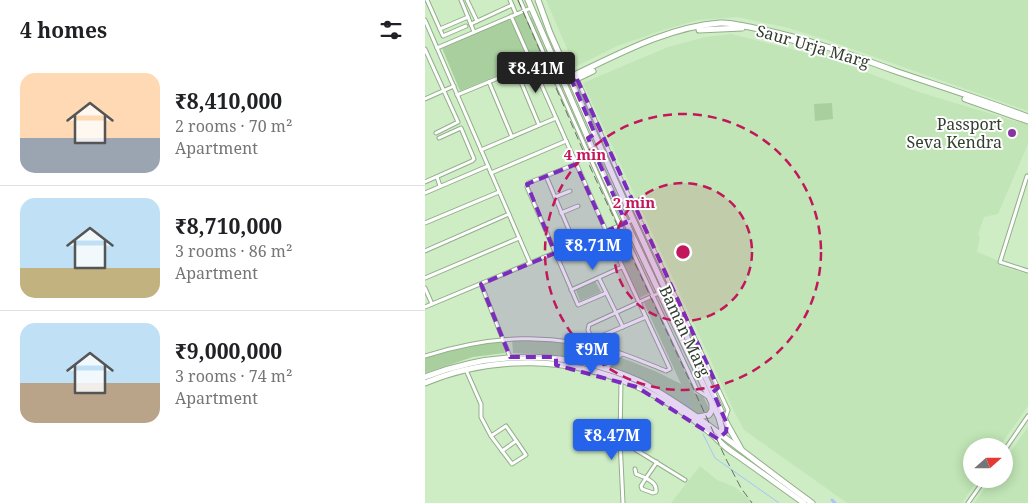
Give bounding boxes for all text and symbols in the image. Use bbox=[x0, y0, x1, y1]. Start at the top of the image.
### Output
text: 4 homes bbox=[20, 16, 107, 44]
icon: filters bbox=[377, 16, 405, 44]
street label: Saur Urja Marg bbox=[754, 19, 872, 73]
pin: ₹8.41M bbox=[495, 52, 577, 94]
text: ₹8.41M bbox=[508, 57, 564, 79]
text: ₹8,410,000 bbox=[175, 87, 282, 115]
icon: home bbox=[60, 93, 120, 153]
place label: Passport Seva Kendra bbox=[906, 113, 1002, 153]
text: 2 rooms · 70 m² bbox=[175, 115, 292, 137]
marker: Passport Seva Kendra bbox=[1006, 127, 1018, 139]
text: Apartment bbox=[175, 137, 258, 159]
text: 4 min bbox=[564, 144, 606, 164]
text: 2 min bbox=[613, 192, 655, 212]
text: ₹8,710,000 bbox=[175, 212, 282, 240]
icon: home bbox=[60, 218, 120, 278]
pin: ₹8.71M bbox=[552, 228, 634, 271]
text: ₹8.71M bbox=[565, 234, 621, 256]
text: 3 rooms · 86 m² bbox=[175, 240, 292, 262]
centre of rings bbox=[674, 243, 692, 261]
text: Apartment bbox=[175, 262, 258, 284]
street label: Baman Marg bbox=[654, 282, 716, 381]
pin: ₹9M bbox=[568, 332, 616, 375]
text: ₹9,000,000 bbox=[175, 337, 282, 365]
text: ₹9M bbox=[575, 338, 609, 360]
icon: home bbox=[60, 343, 120, 403]
text: 3 rooms · 74 m² bbox=[175, 365, 292, 387]
text: Apartment bbox=[175, 387, 258, 409]
pin: ₹8.47M bbox=[571, 418, 653, 461]
text: ₹8.47M bbox=[584, 424, 640, 446]
north arrow bbox=[963, 438, 1013, 488]
map controls bbox=[963, 438, 1013, 488]

